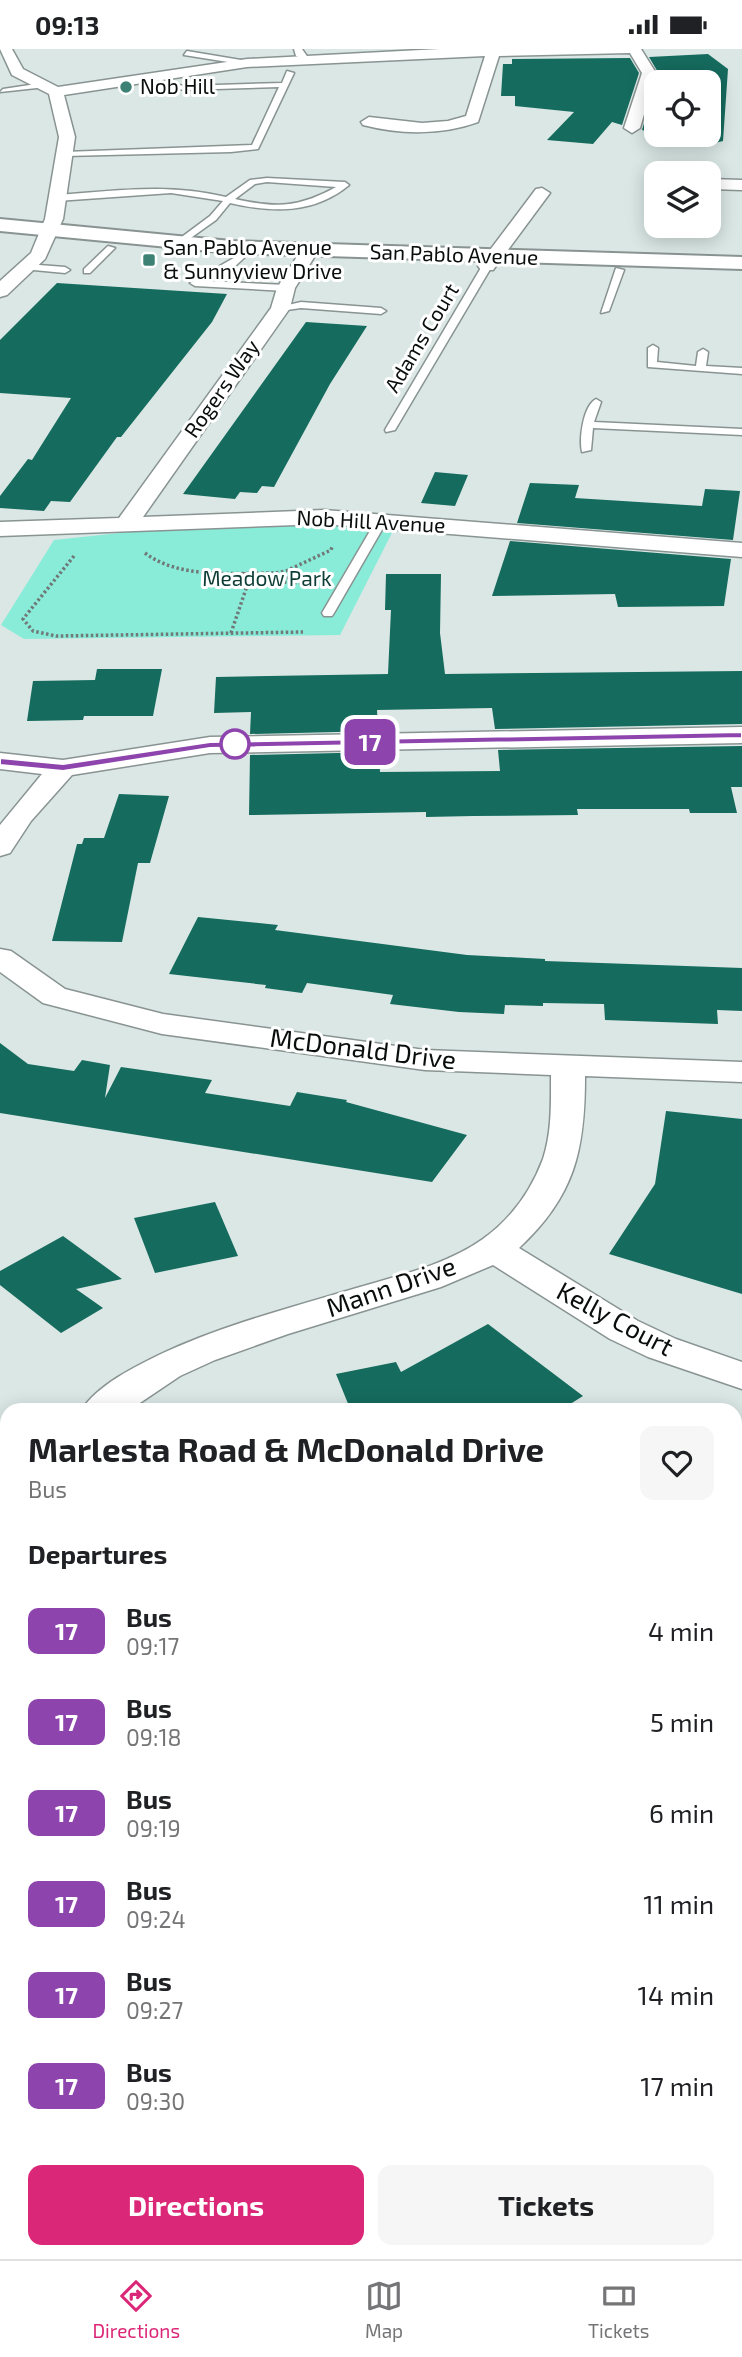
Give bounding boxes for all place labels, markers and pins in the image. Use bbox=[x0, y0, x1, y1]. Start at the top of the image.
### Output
place label: Nob Hill bbox=[140, 73, 216, 98]
marker: Nob Hill bbox=[118, 79, 134, 95]
place label: San Pablo Avenue & Sunnyview Drive bbox=[163, 234, 342, 283]
marker: San Pablo Avenue & Sunnyview Drive bbox=[141, 252, 157, 268]
unlabelled marker bbox=[220, 729, 250, 759]

